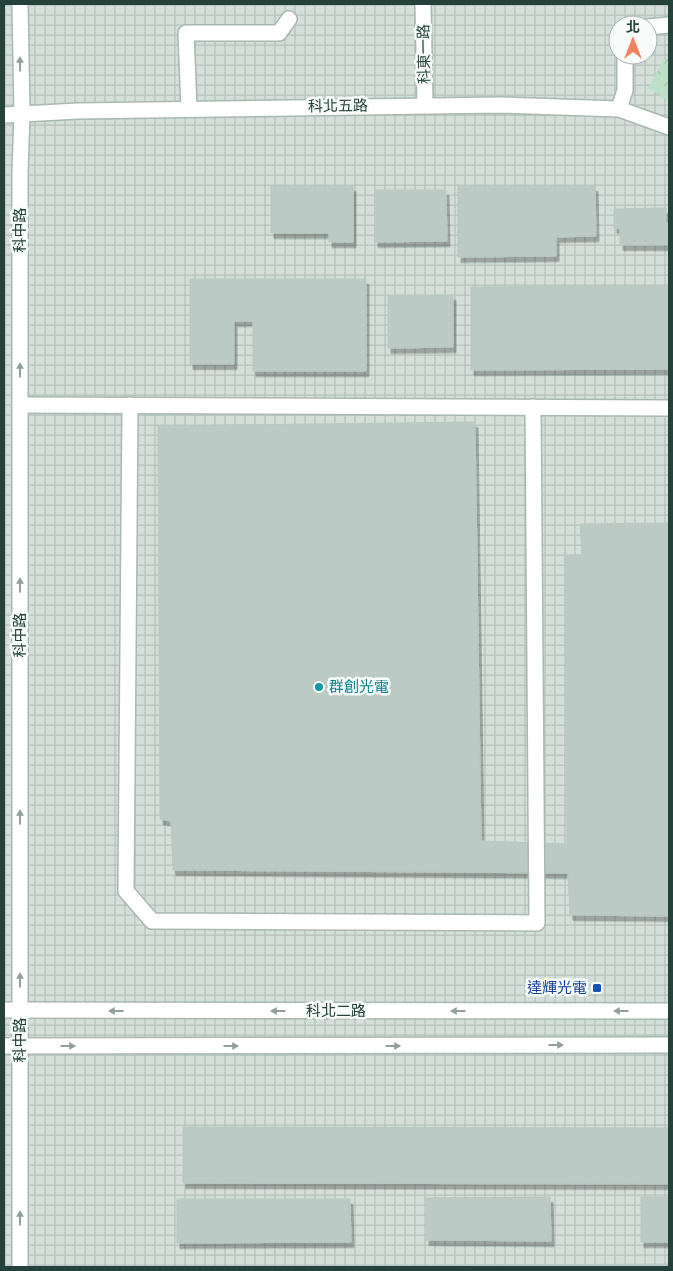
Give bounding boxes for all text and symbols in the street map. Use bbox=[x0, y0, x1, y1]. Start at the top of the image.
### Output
north arrow bbox=[608, 15, 658, 65]
text: 北 bbox=[626, 19, 640, 35]
street label: 科東一路 bbox=[414, 24, 434, 84]
one-way arrow bbox=[16, 56, 24, 72]
street label: 科北五路 bbox=[308, 96, 368, 116]
street label: 科中路 bbox=[11, 207, 29, 253]
one-way arrow bbox=[16, 361, 24, 377]
one-way arrow bbox=[16, 576, 24, 592]
street label: 科中路 bbox=[11, 612, 29, 658]
place label: 群創光電 bbox=[329, 678, 389, 696]
marker: 群創光電 bbox=[313, 681, 325, 693]
one-way arrow bbox=[16, 809, 24, 825]
one-way arrow bbox=[16, 971, 24, 987]
place label: 達輝光電 bbox=[527, 979, 587, 997]
marker: 達輝光電 bbox=[591, 982, 603, 994]
street label: 科北二路 bbox=[306, 1002, 366, 1020]
one-way arrow bbox=[107, 1007, 123, 1015]
one-way arrow bbox=[270, 1007, 286, 1015]
one-way arrow bbox=[450, 1007, 466, 1015]
one-way arrow bbox=[612, 1007, 628, 1015]
street label: 科中路 bbox=[11, 1017, 29, 1063]
one-way arrow bbox=[548, 1041, 564, 1049]
one-way arrow bbox=[61, 1042, 77, 1050]
one-way arrow bbox=[223, 1042, 239, 1050]
one-way arrow bbox=[386, 1042, 402, 1050]
one-way arrow bbox=[16, 1210, 24, 1226]

